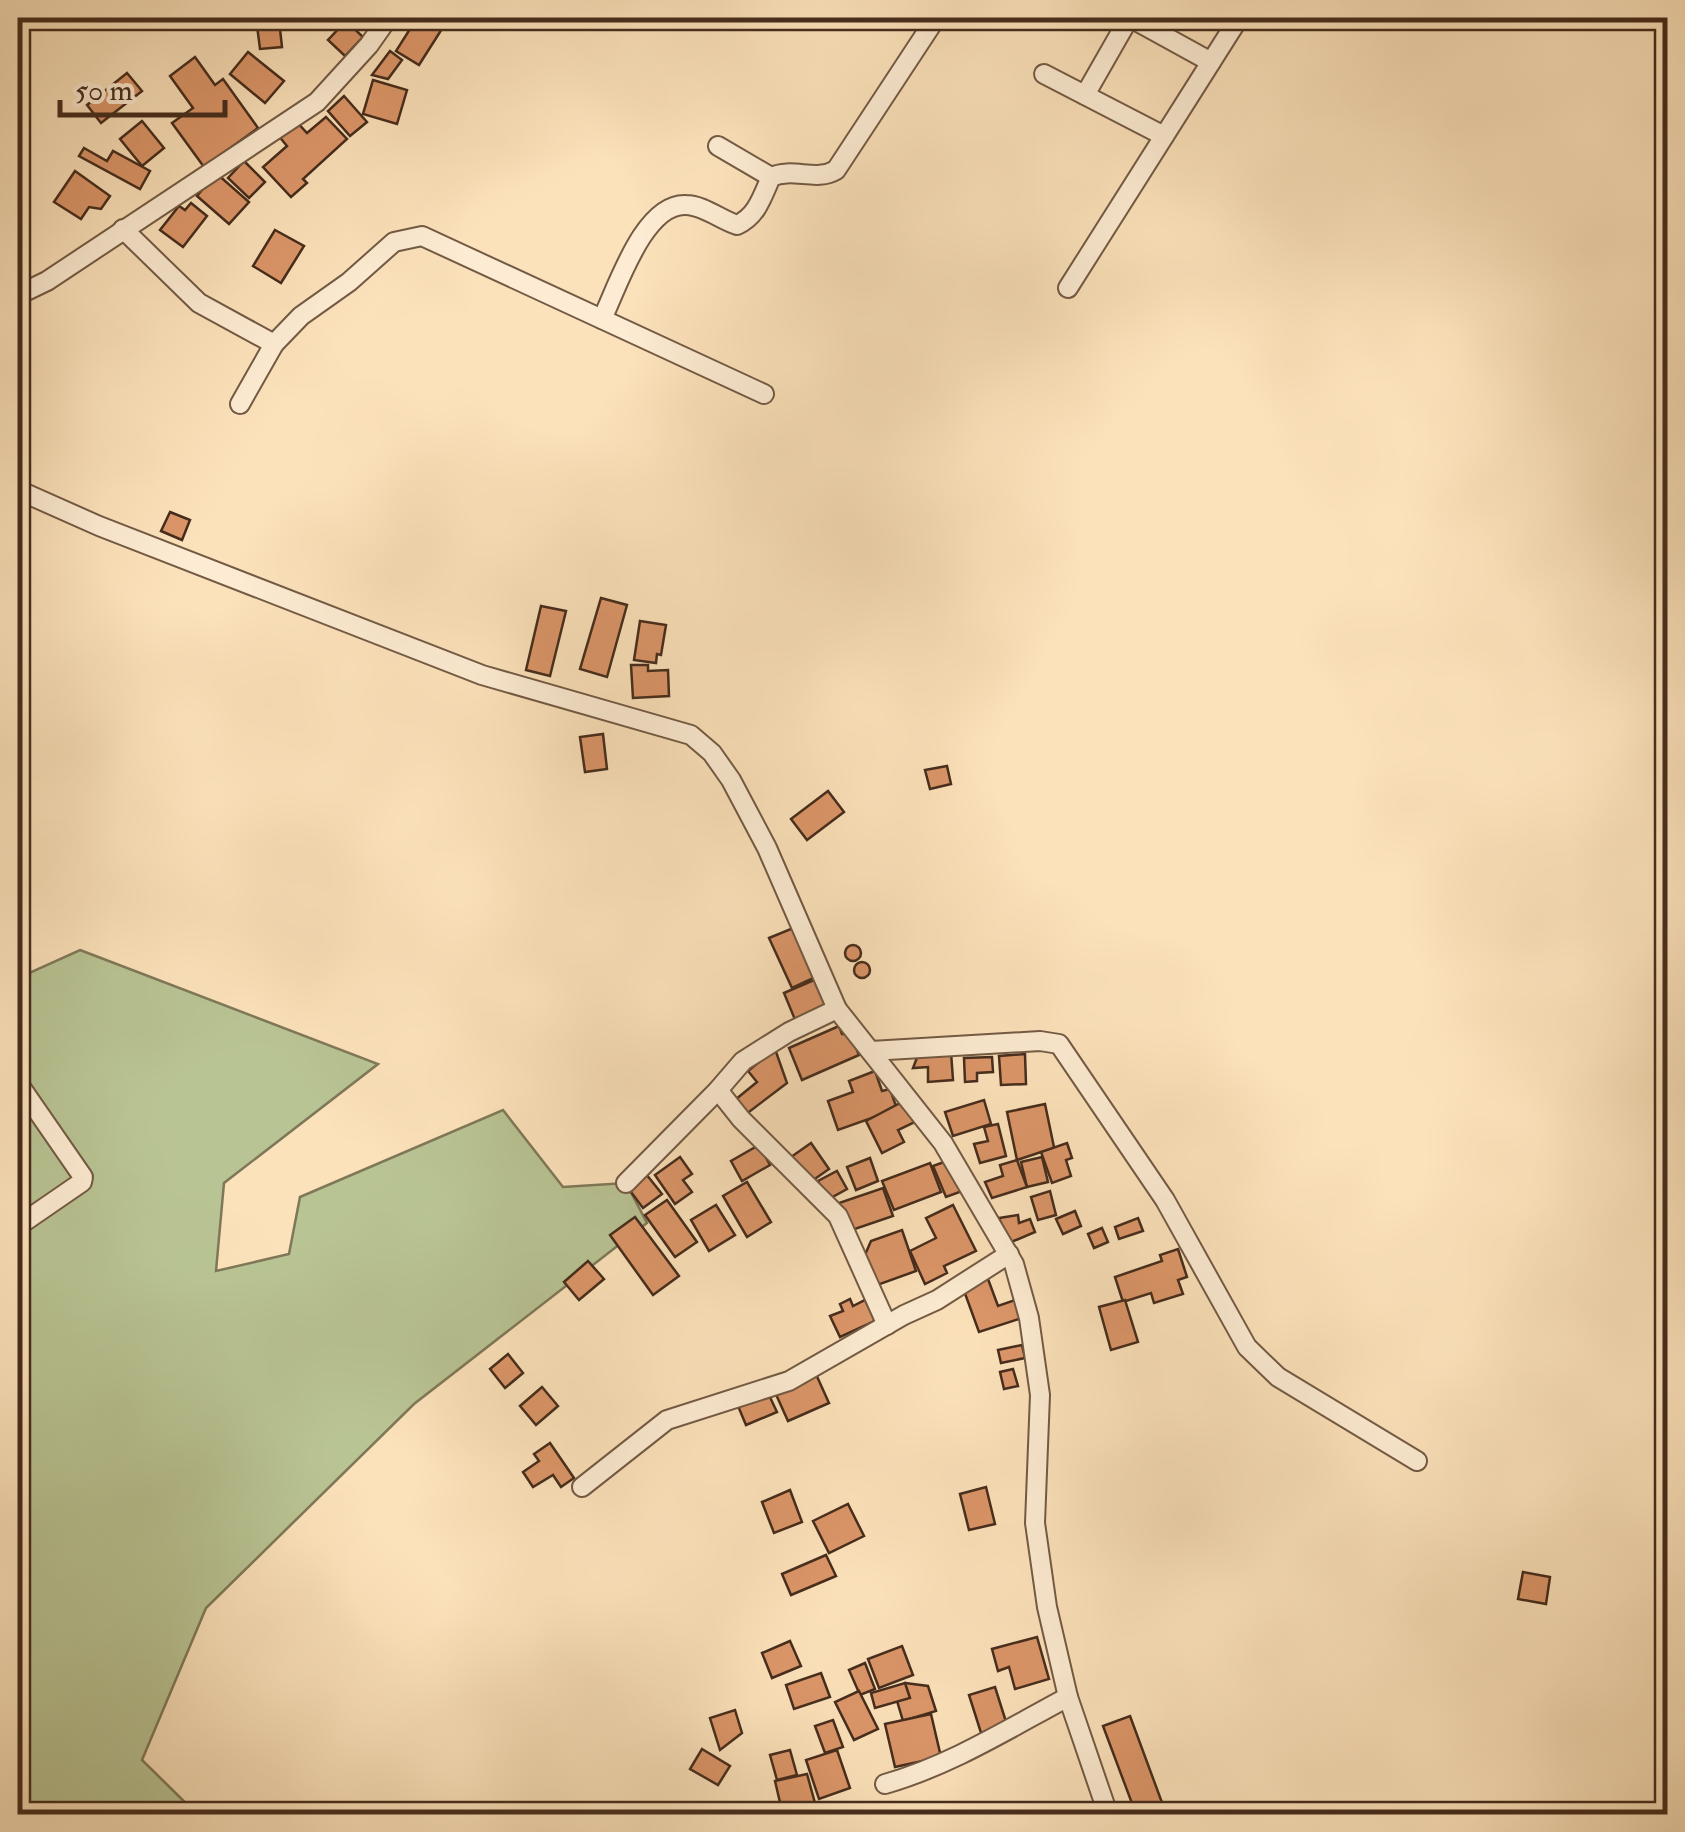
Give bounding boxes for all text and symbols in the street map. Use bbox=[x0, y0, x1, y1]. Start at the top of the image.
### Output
scale bar bbox=[60, 55, 225, 117]
text: 50 m bbox=[75, 72, 133, 109]

